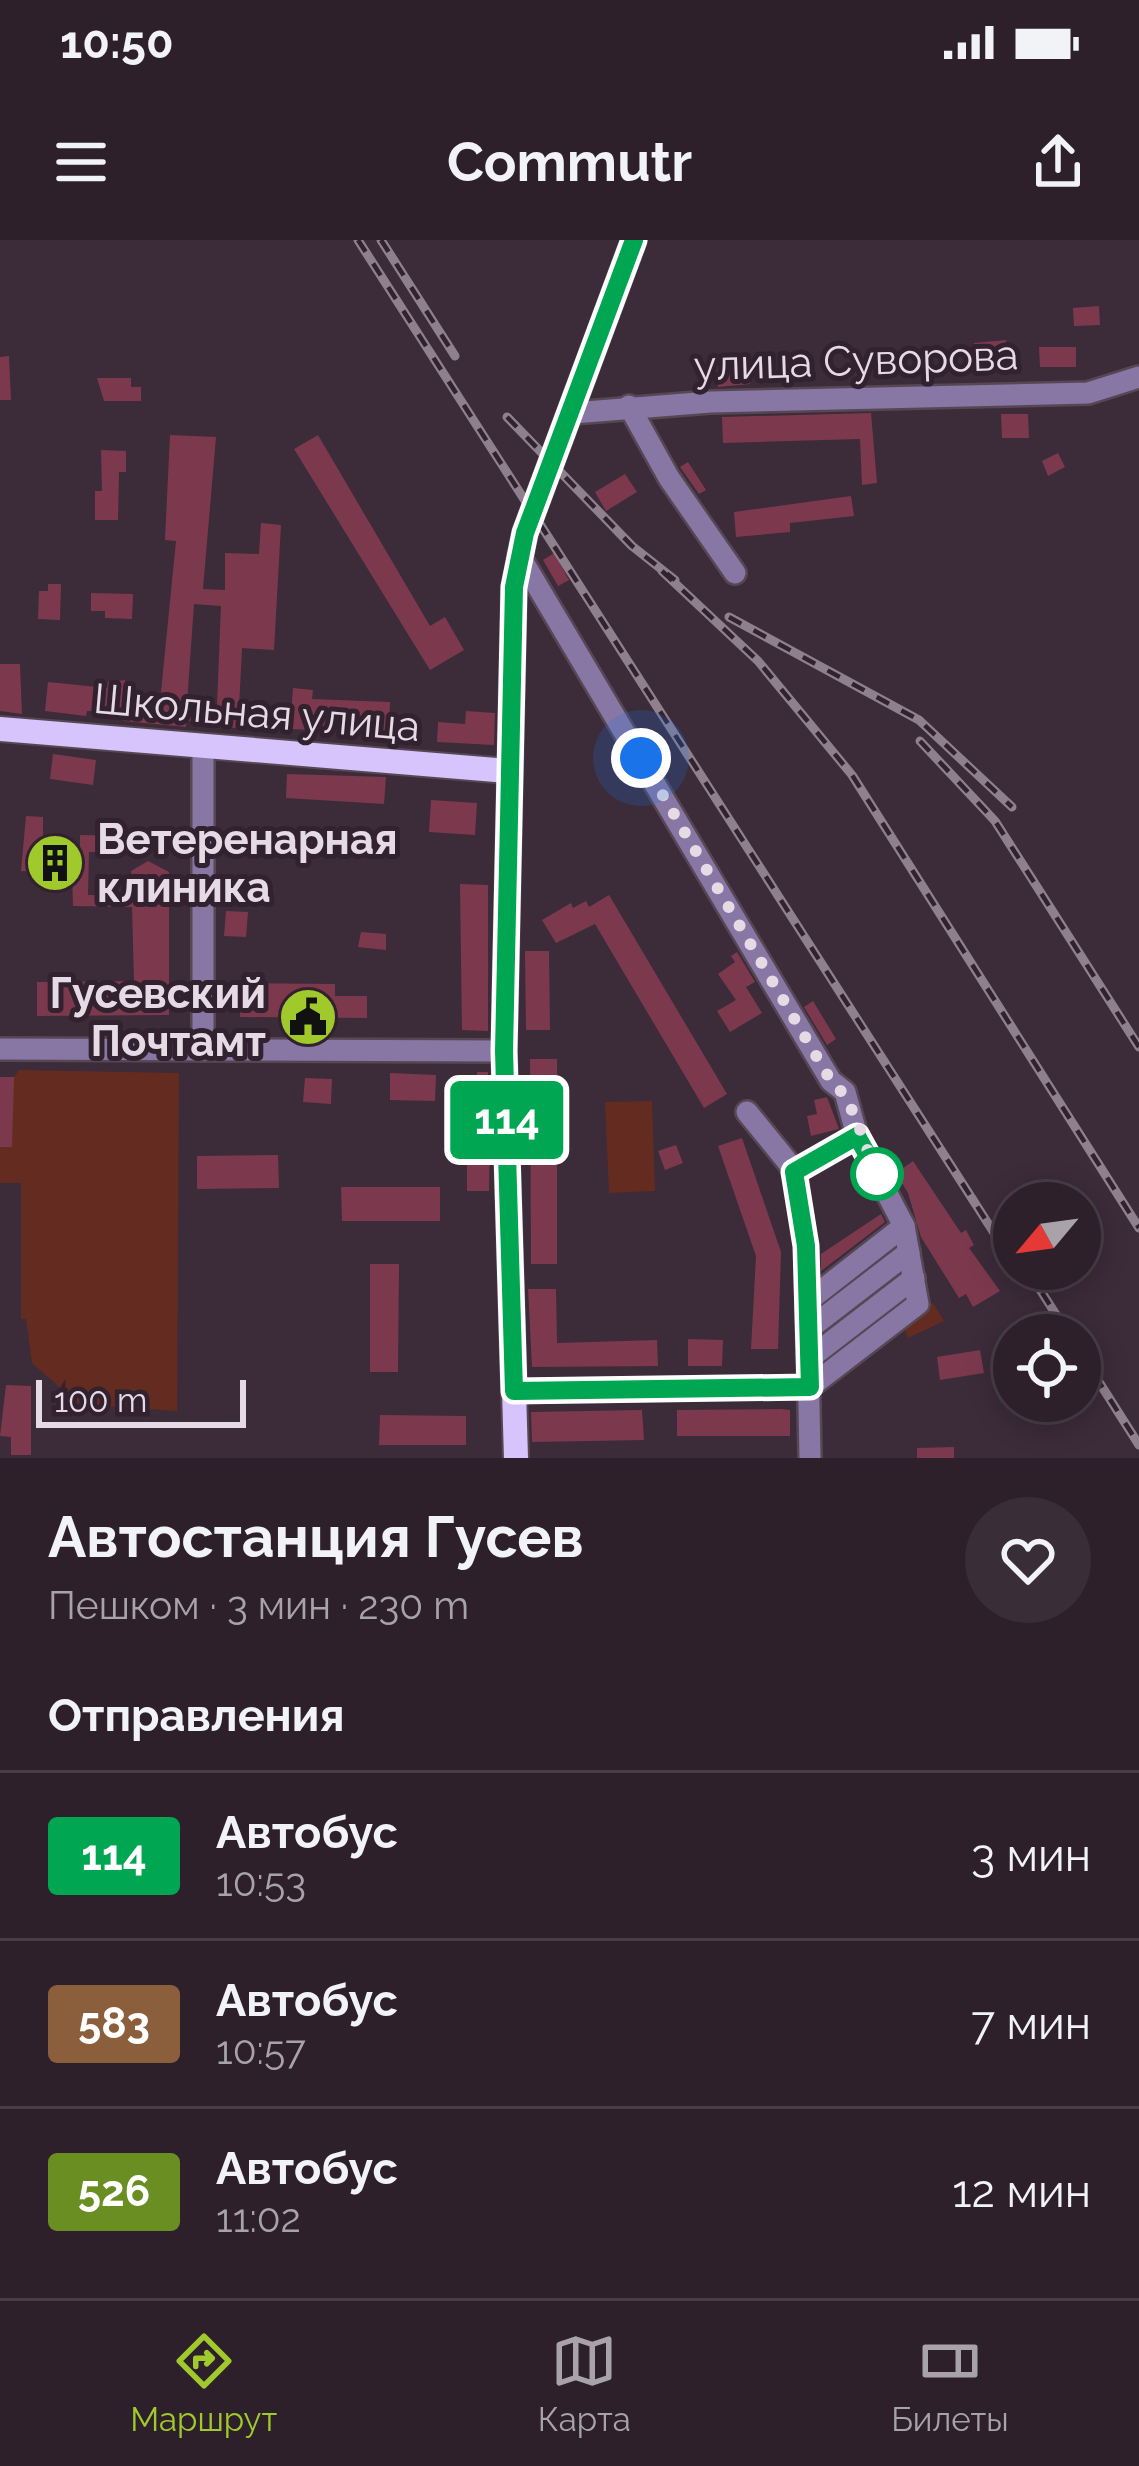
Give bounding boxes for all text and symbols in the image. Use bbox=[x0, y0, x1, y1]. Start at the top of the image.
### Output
text: 10:50 bbox=[60, 16, 174, 69]
icon: menu bbox=[48, 129, 114, 195]
icon: share bbox=[1025, 129, 1091, 195]
text: Commutr bbox=[447, 130, 692, 194]
street label: улица Суворова bbox=[693, 330, 1019, 391]
street label: Школьная улица bbox=[92, 674, 422, 751]
your location bbox=[611, 728, 671, 788]
place label: Ветеренарная клиника bbox=[97, 815, 398, 912]
building icon: Ветеренарная клиника bbox=[24, 832, 86, 894]
place label: Гусевский Почтамт bbox=[50, 969, 266, 1066]
public building icon: Гусевский Почтамт bbox=[277, 986, 339, 1048]
line badge: 114 bbox=[438, 1081, 576, 1159]
text: 114 bbox=[474, 1095, 540, 1144]
unlabelled marker bbox=[852, 1149, 902, 1199]
north arrow bbox=[993, 1182, 1101, 1290]
map controls bbox=[993, 1182, 1101, 1422]
button: locate bbox=[993, 1314, 1101, 1422]
scale bar bbox=[36, 1374, 246, 1427]
text: 100 m bbox=[54, 1381, 147, 1420]
button: heart bbox=[965, 1497, 1091, 1623]
text: Автостанция Гусев bbox=[48, 1503, 584, 1570]
text: Пешком · 3 мин · 230 m bbox=[48, 1582, 469, 1628]
text: Отправления bbox=[48, 1689, 345, 1742]
text: Автобус bbox=[216, 1806, 398, 1859]
text: 3 мин bbox=[971, 1829, 1091, 1882]
text: 114 bbox=[81, 1831, 147, 1880]
text: 10:53 bbox=[216, 1859, 306, 1905]
text: Автобус bbox=[216, 1974, 398, 2027]
text: 7 мин bbox=[971, 1997, 1091, 2050]
text: 583 bbox=[78, 1999, 150, 2048]
text: 10:57 bbox=[216, 2027, 306, 2073]
text: Автобус bbox=[216, 2142, 398, 2195]
text: 12 мин bbox=[952, 2165, 1091, 2218]
text: 526 bbox=[78, 2167, 150, 2216]
text: 11:02 bbox=[216, 2195, 301, 2241]
tab: Маршрут bbox=[130, 2328, 277, 2439]
tab: Карта bbox=[538, 2328, 631, 2439]
tab: Билеты bbox=[891, 2328, 1009, 2439]

